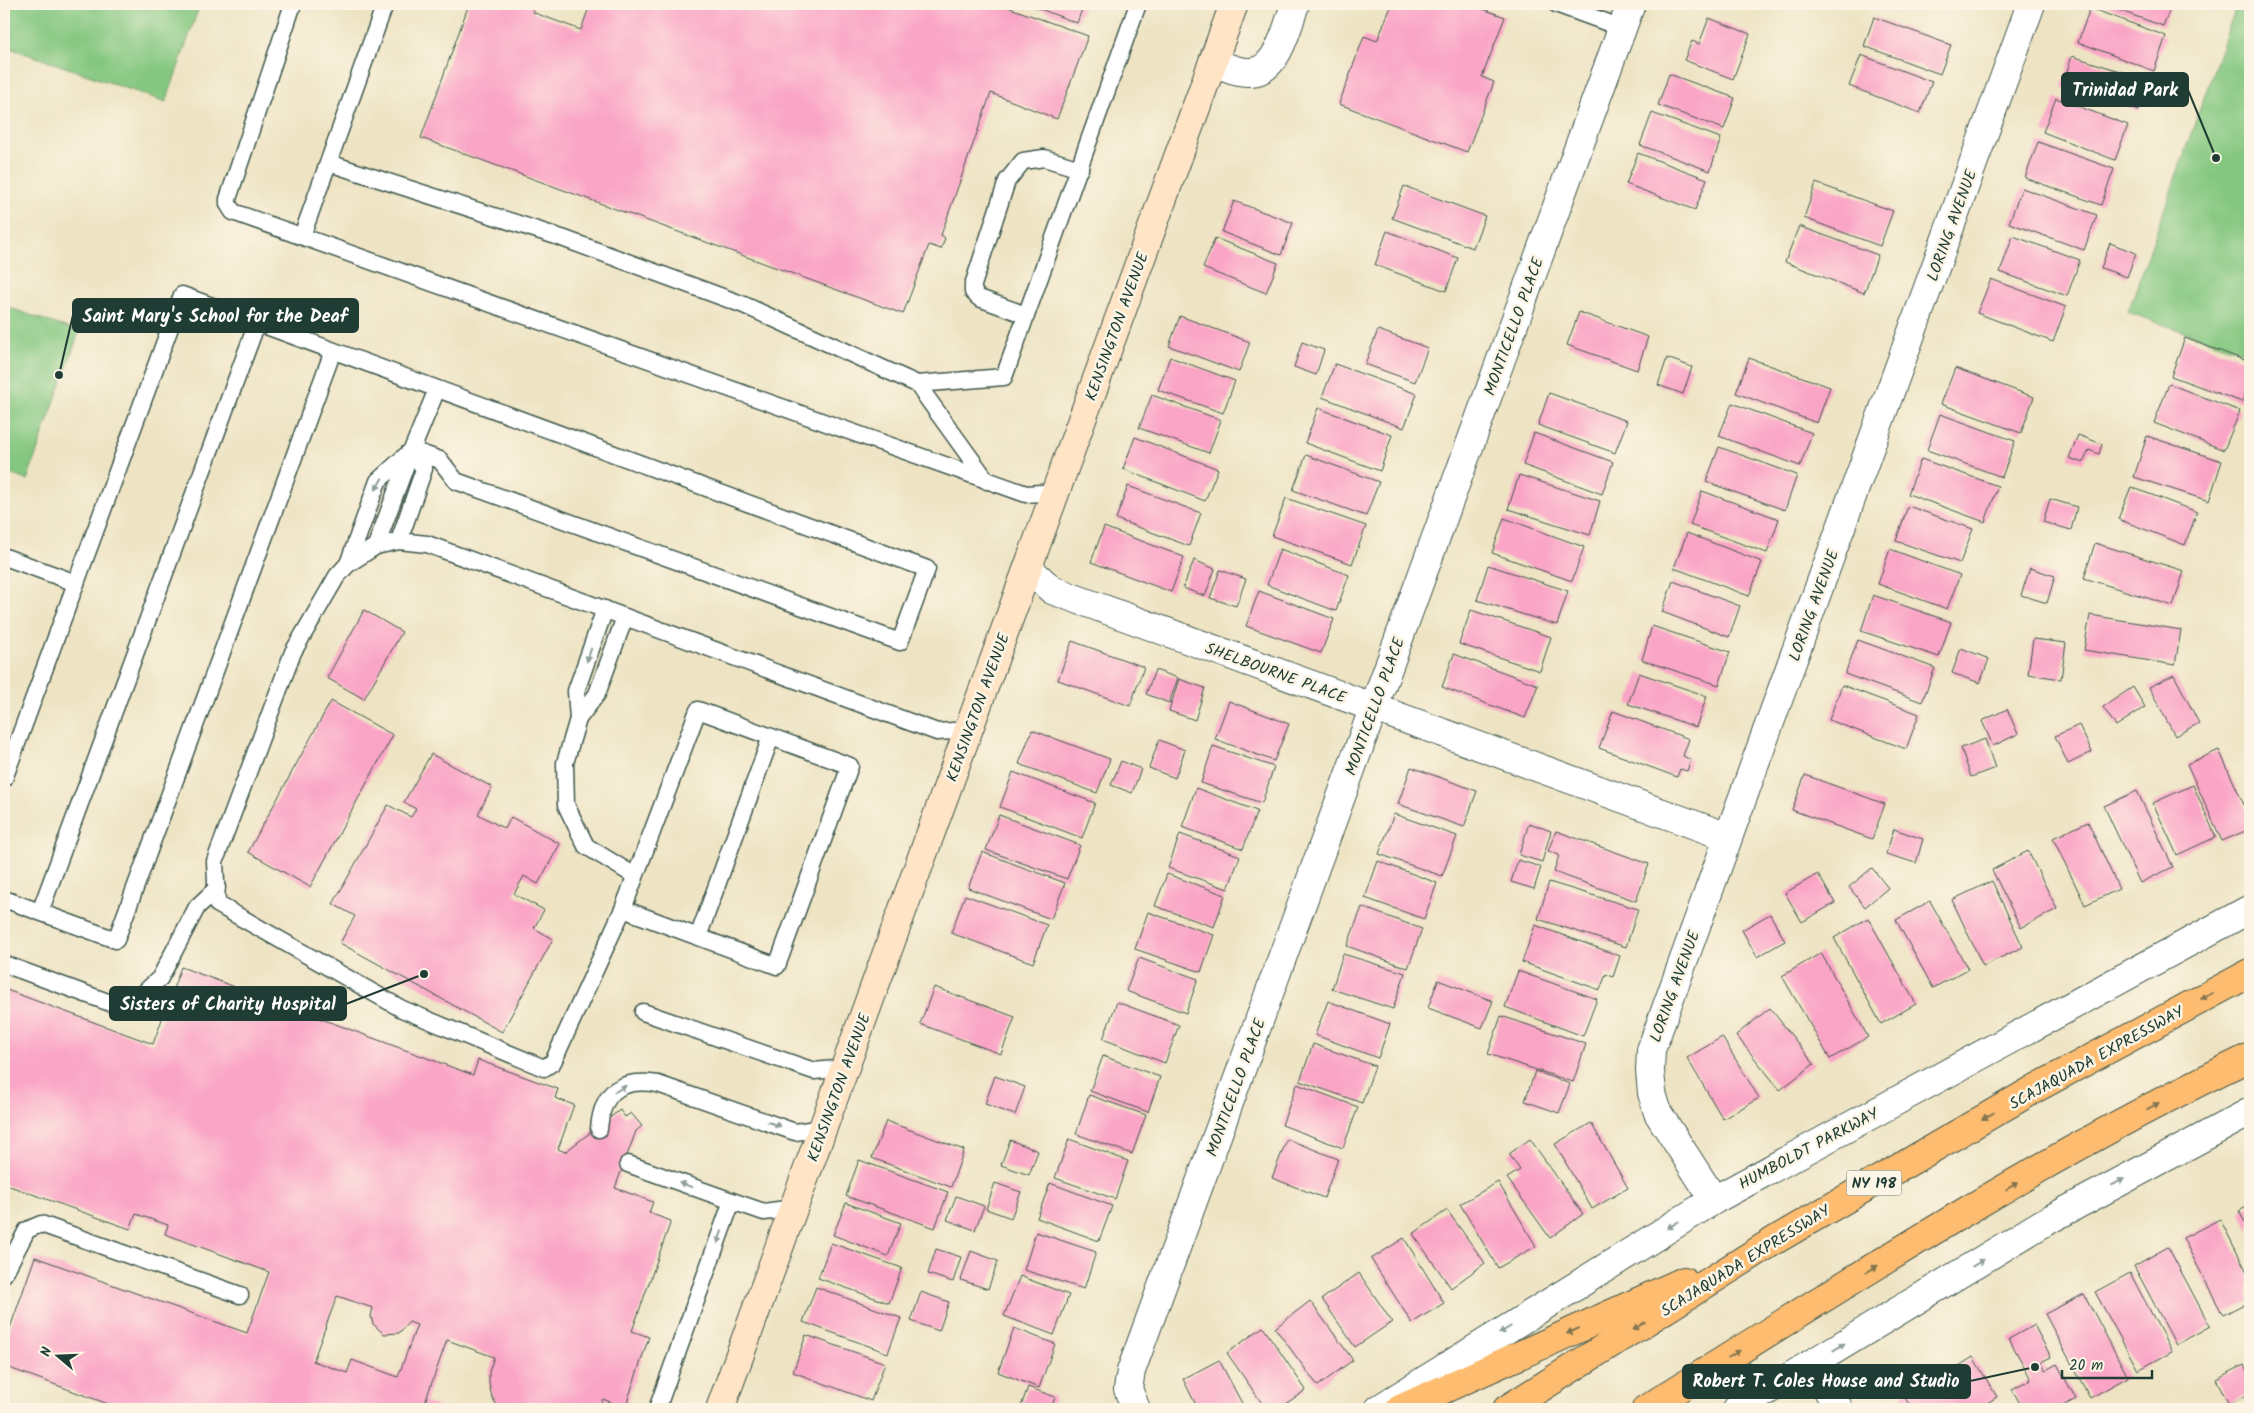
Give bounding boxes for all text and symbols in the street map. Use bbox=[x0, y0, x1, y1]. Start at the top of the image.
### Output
callout: Trinidad Park bbox=[2062, 73, 2188, 106]
text: Trinidad Park bbox=[2072, 77, 2179, 106]
street label: LORING AVENUE bbox=[1921, 166, 1984, 285]
street label: KENSINGTON AVENUE bbox=[1079, 248, 1156, 404]
street label: MONTICELLO PLACE bbox=[1478, 253, 1551, 399]
callout: Saint Mary's School for the Deaf bbox=[73, 299, 358, 332]
text: Saint Mary's School for the Deaf bbox=[82, 303, 350, 332]
one-way arrow bbox=[375, 477, 383, 492]
street label: LORING AVENUE bbox=[1783, 546, 1846, 665]
street label: KENSINGTON AVENUE bbox=[940, 629, 1017, 785]
street label: MONTICELLO PLACE bbox=[1339, 633, 1412, 779]
street label: SHELBOURNE PLACE bbox=[1201, 636, 1350, 711]
one-way arrow bbox=[585, 648, 593, 663]
street label: LORING AVENUE bbox=[1644, 927, 1707, 1046]
callout: Sisters of Charity Hospital bbox=[110, 987, 346, 1020]
text: Sisters of Charity Hospital bbox=[120, 991, 336, 1020]
one-way arrow bbox=[2201, 992, 2214, 1001]
street label: SCAJAQUADA EXPRESSWAY bbox=[2005, 999, 2189, 1117]
street label: KENSINGTON AVENUE bbox=[801, 1009, 878, 1165]
street label: MONTICELLO PLACE bbox=[1200, 1014, 1273, 1160]
one-way arrow bbox=[613, 1084, 626, 1093]
street label: HUMBOLDT PARKWAY bbox=[1734, 1101, 1884, 1197]
one-way arrow bbox=[2146, 1102, 2161, 1110]
one-way arrow bbox=[1980, 1112, 1995, 1120]
one-way arrow bbox=[766, 1121, 781, 1128]
road number: NY 198 bbox=[1846, 1170, 1902, 1196]
one-way arrow bbox=[2111, 1178, 2126, 1186]
one-way arrow bbox=[678, 1181, 693, 1189]
one-way arrow bbox=[2005, 1181, 2018, 1190]
street label: SCAJAQUADA EXPRESSWAY bbox=[1656, 1198, 1836, 1324]
one-way arrow bbox=[1666, 1221, 1679, 1230]
one-way arrow bbox=[716, 1230, 724, 1245]
one-way arrow bbox=[1971, 1259, 1984, 1268]
one-way arrow bbox=[1865, 1264, 1879, 1273]
one-way arrow bbox=[1632, 1322, 1645, 1331]
one-way arrow bbox=[1499, 1326, 1512, 1335]
one-way arrow bbox=[1566, 1328, 1580, 1336]
north arrow bbox=[32, 1330, 82, 1380]
one-way arrow bbox=[1832, 1343, 1845, 1352]
text: N bbox=[35, 1344, 59, 1360]
scale bar bbox=[2062, 1348, 2152, 1380]
one-way arrow bbox=[1727, 1350, 1741, 1359]
text: 20 m bbox=[2069, 1354, 2103, 1378]
callout: Robert T. Coles House and Studio bbox=[1683, 1365, 1970, 1398]
text: Robert T. Coles House and Studio bbox=[1693, 1368, 1959, 1397]

